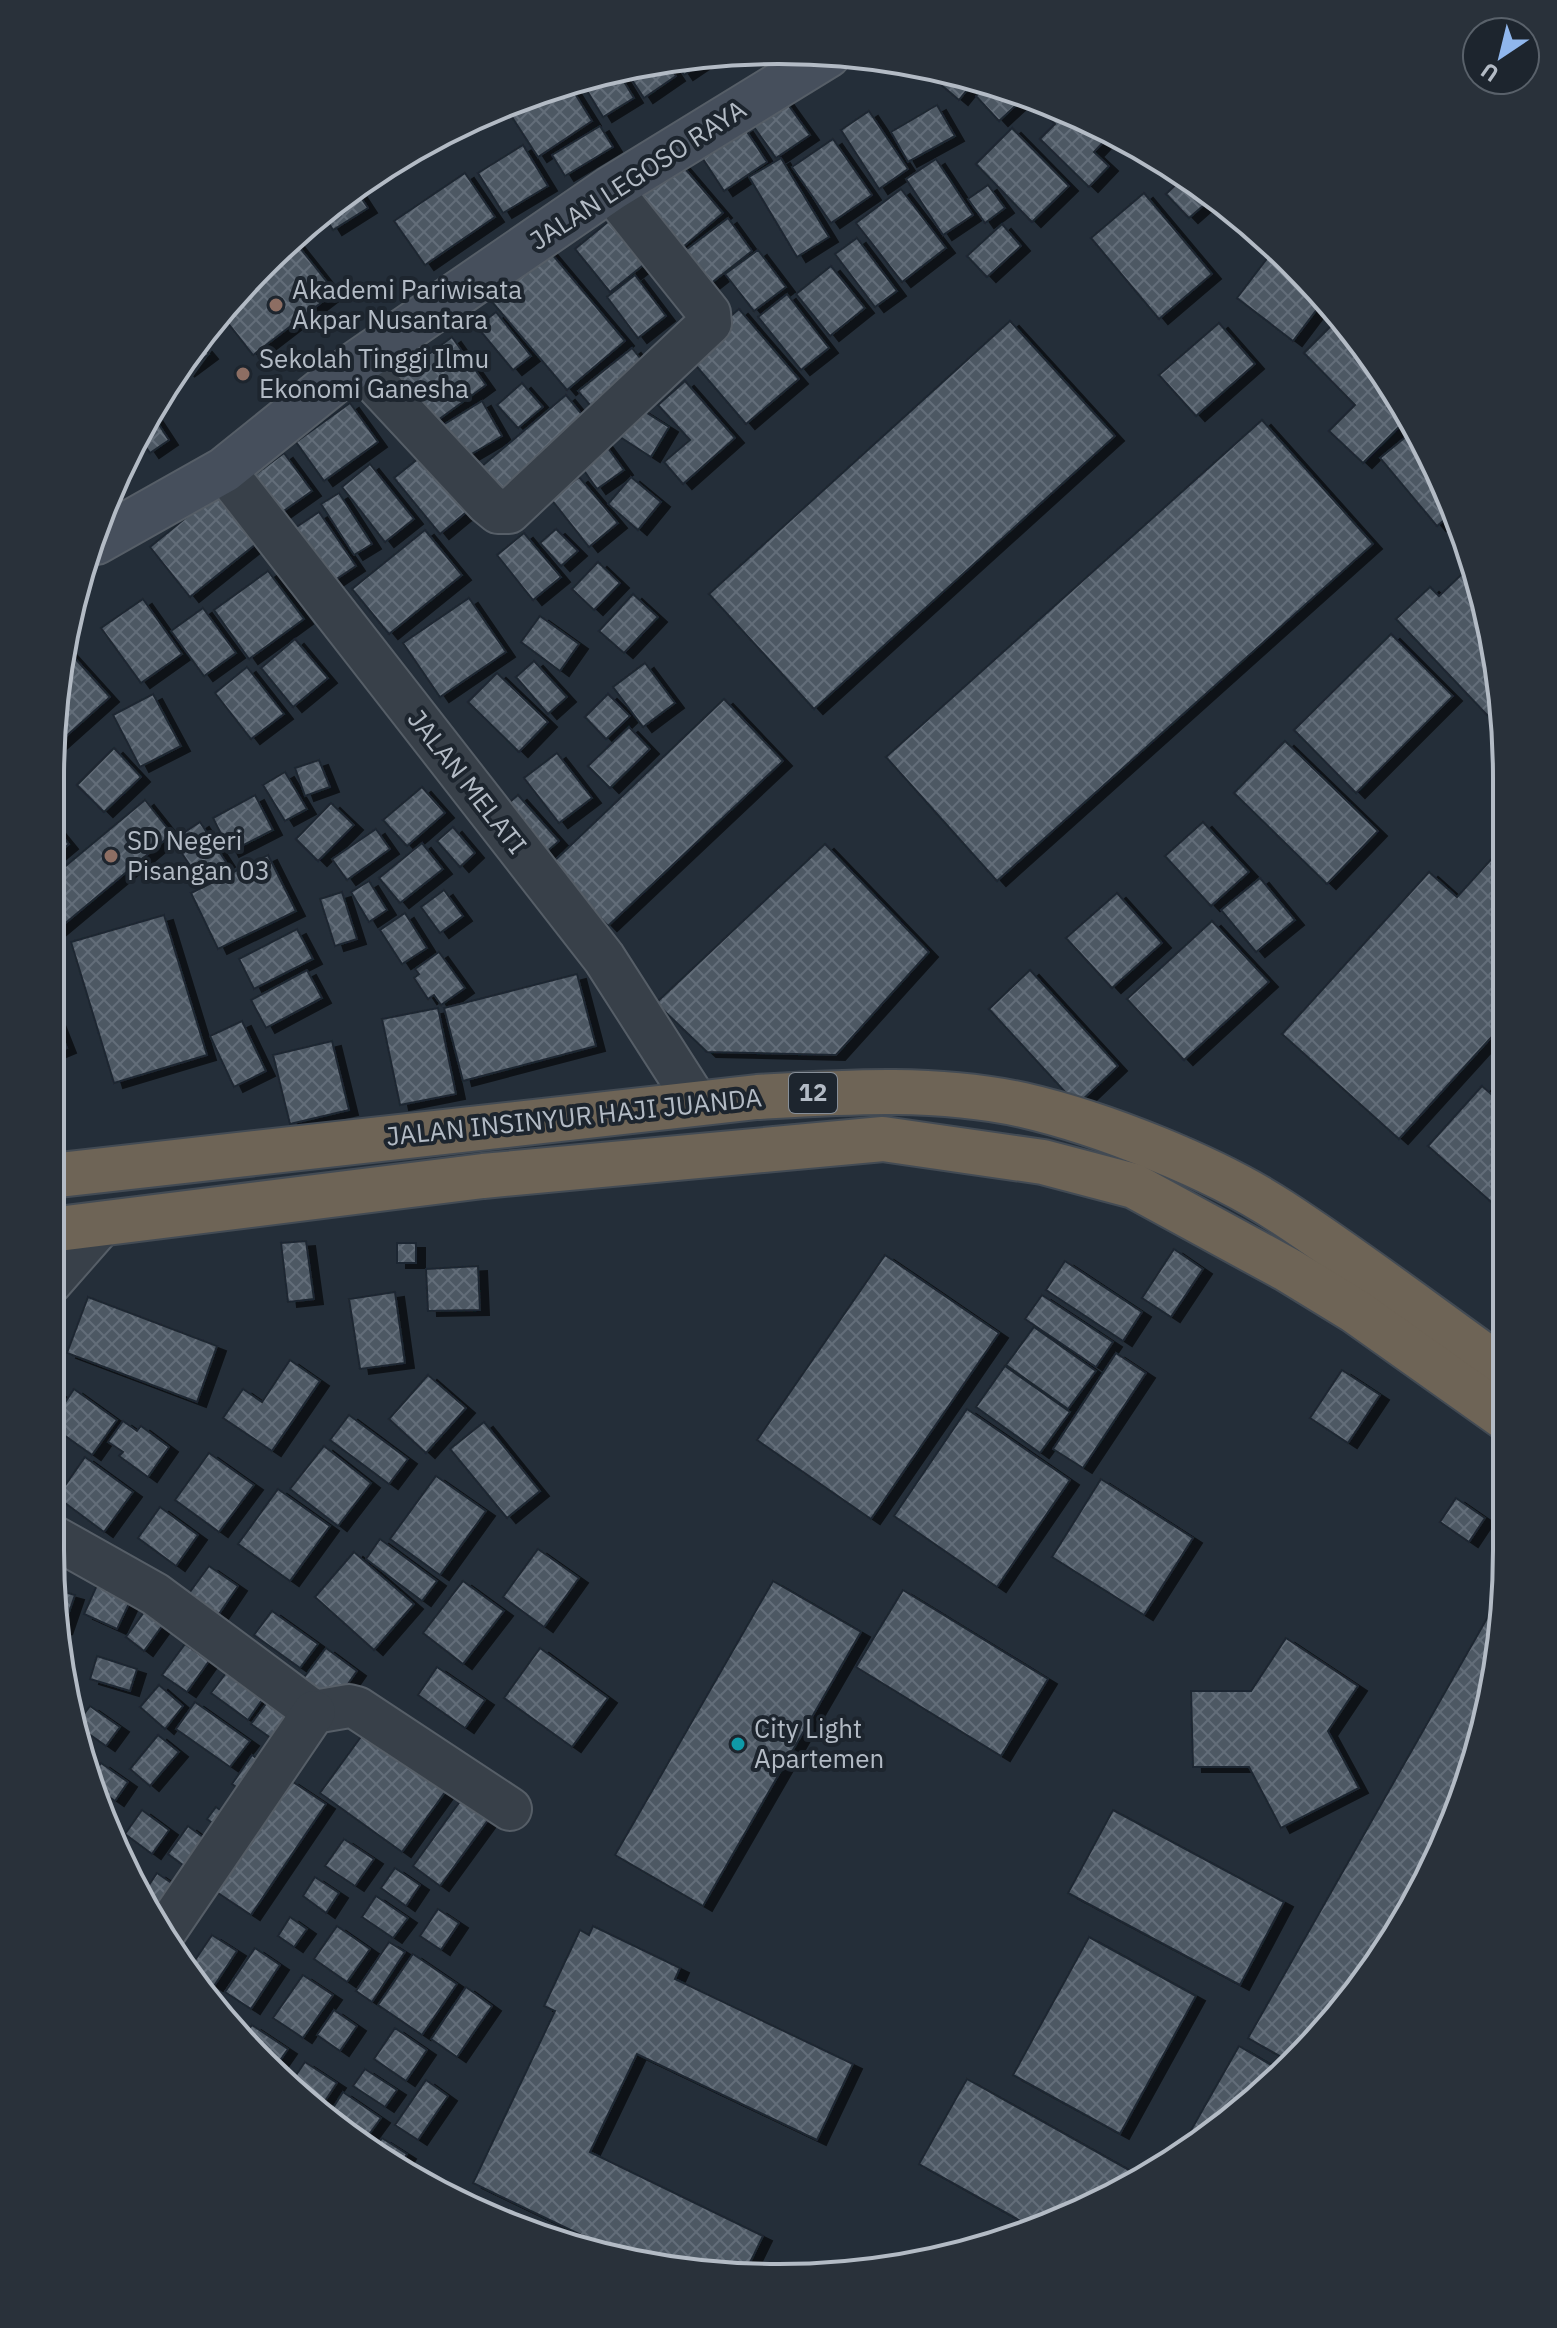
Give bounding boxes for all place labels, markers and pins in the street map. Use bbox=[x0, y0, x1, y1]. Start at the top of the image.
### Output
place label: Akademi Pariwisata Akpar Nusantara bbox=[292, 272, 522, 336]
marker: Akademi Pariwisata Akpar Nusantara bbox=[267, 296, 285, 314]
place label: Sekolah Tinggi Ilmu Ekonomi Ganesha bbox=[259, 341, 489, 405]
marker: Sekolah Tinggi Ilmu Ekonomi Ganesha bbox=[234, 365, 252, 383]
place label: SD Negeri Pisangan 03 bbox=[127, 823, 270, 887]
marker: SD Negeri Pisangan 03 bbox=[102, 847, 120, 865]
place label: City Light Apartemen bbox=[754, 1711, 884, 1775]
marker: City Light Apartemen bbox=[729, 1735, 747, 1753]

